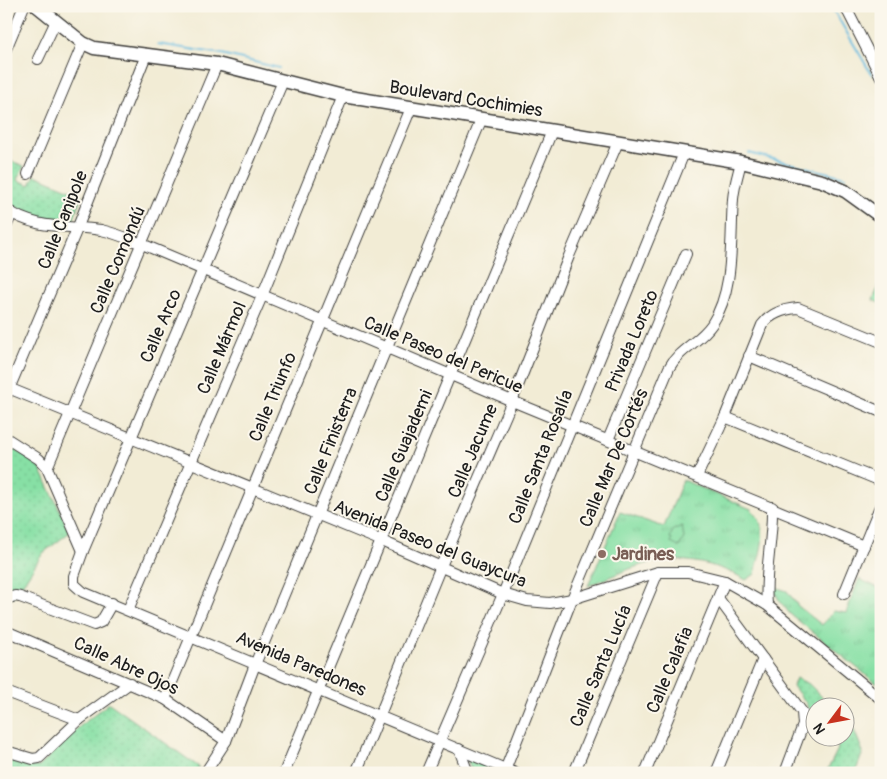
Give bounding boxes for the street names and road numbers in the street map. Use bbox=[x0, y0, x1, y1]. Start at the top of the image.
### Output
street label: Boulevard Cochimies bbox=[388, 76, 544, 122]
street label: Calle Canipole bbox=[33, 167, 93, 273]
street label: Calle Comondú bbox=[85, 203, 151, 317]
street label: Calle Arco bbox=[135, 285, 187, 366]
street label: Privada Loreto bbox=[600, 286, 664, 396]
street label: Calle Mármol bbox=[192, 298, 252, 398]
street label: Calle Paseo del Pericue bbox=[360, 311, 526, 399]
street label: Calle Triunfo bbox=[244, 348, 302, 445]
street label: Calle Finisterra bbox=[299, 384, 363, 498]
street label: Calle Mar De Cortés bbox=[574, 385, 654, 531]
street label: Calle Guajademi bbox=[370, 386, 438, 506]
street label: Calle Santa Rosalía bbox=[504, 386, 578, 528]
street label: Calle Jacume bbox=[443, 400, 503, 502]
street label: Avenida Paseo del Guaycura bbox=[330, 495, 530, 593]
street label: Calle Santa Lucía bbox=[565, 601, 637, 731]
street label: Calle Calafia bbox=[641, 623, 699, 717]
street label: Avenida Paredones bbox=[232, 626, 370, 702]
street label: Calle Abre Ojos bbox=[70, 632, 182, 700]

